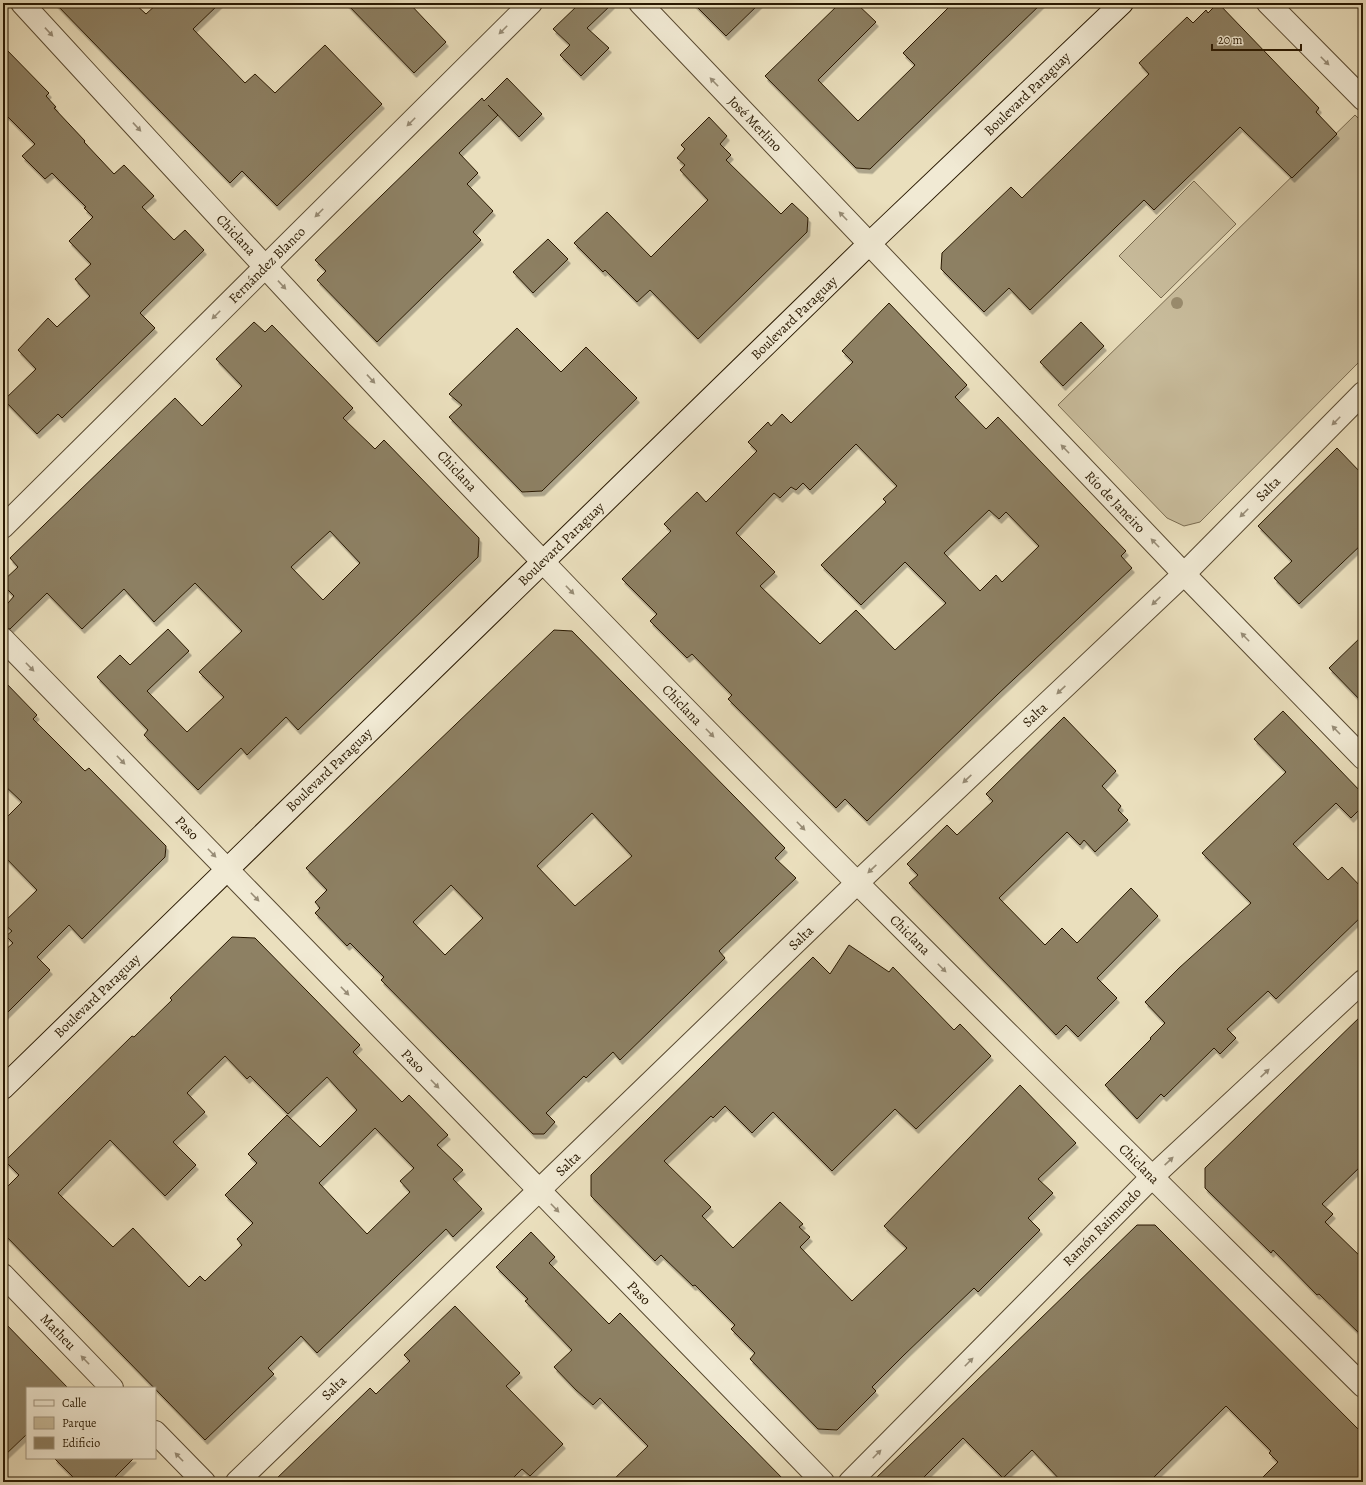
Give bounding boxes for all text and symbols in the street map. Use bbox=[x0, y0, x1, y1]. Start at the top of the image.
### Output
one-way arrow bbox=[498, 26, 508, 35]
scale bar bbox=[1212, 26, 1301, 52]
one-way arrow bbox=[44, 27, 53, 37]
text: 20 m bbox=[1218, 32, 1242, 48]
street label: Boulevard Paraguay bbox=[980, 47, 1075, 140]
one-way arrow bbox=[1320, 56, 1330, 66]
one-way arrow bbox=[710, 77, 719, 86]
street label: José Merlino bbox=[724, 92, 786, 156]
one-way arrow bbox=[406, 117, 416, 127]
one-way arrow bbox=[132, 122, 141, 132]
one-way arrow bbox=[314, 208, 324, 218]
street label: Chiclana bbox=[212, 210, 260, 260]
one-way arrow bbox=[838, 211, 847, 221]
street label: Fernández Blanco bbox=[224, 222, 310, 308]
street label: Boulevard Paraguay bbox=[747, 271, 842, 364]
one-way arrow bbox=[277, 280, 286, 289]
one-way arrow bbox=[211, 310, 221, 320]
one-way arrow bbox=[366, 374, 376, 384]
one-way arrow bbox=[1331, 416, 1340, 426]
one-way arrow bbox=[1060, 444, 1070, 454]
street label: Chiclana bbox=[433, 446, 481, 496]
street label: Río de Janeiro bbox=[1081, 467, 1149, 537]
street label: Salta bbox=[1251, 472, 1285, 506]
street label: Boulevard Paraguay bbox=[514, 497, 609, 590]
one-way arrow bbox=[1239, 508, 1249, 518]
one-way arrow bbox=[1150, 538, 1160, 548]
one-way arrow bbox=[565, 585, 575, 595]
one-way arrow bbox=[1151, 596, 1161, 605]
one-way arrow bbox=[1240, 632, 1250, 642]
one-way arrow bbox=[25, 662, 35, 672]
street label: Chiclana bbox=[658, 680, 707, 730]
one-way arrow bbox=[1056, 685, 1066, 695]
street label: Salta bbox=[1018, 698, 1052, 732]
street label: Boulevard Paraguay bbox=[282, 723, 377, 816]
one-way arrow bbox=[1331, 725, 1341, 735]
one-way arrow bbox=[705, 728, 715, 738]
one-way arrow bbox=[116, 755, 126, 765]
one-way arrow bbox=[962, 775, 972, 784]
street label: Paso bbox=[171, 812, 203, 844]
one-way arrow bbox=[796, 821, 806, 831]
one-way arrow bbox=[207, 848, 217, 858]
one-way arrow bbox=[867, 864, 877, 874]
one-way arrow bbox=[250, 892, 259, 902]
street label: Chiclana bbox=[886, 911, 935, 960]
street label: Salta bbox=[784, 921, 818, 955]
street label: Boulevard Paraguay bbox=[50, 949, 145, 1042]
one-way arrow bbox=[937, 963, 947, 973]
one-way arrow bbox=[340, 986, 350, 996]
street label: Paso bbox=[397, 1045, 429, 1077]
one-way arrow bbox=[1260, 1068, 1270, 1077]
one-way arrow bbox=[431, 1079, 440, 1089]
street label: Chiclana bbox=[1115, 1140, 1164, 1189]
street label: Salta bbox=[551, 1147, 585, 1181]
one-way arrow bbox=[1165, 1157, 1174, 1166]
street label: Ramón Raimundo bbox=[1059, 1183, 1146, 1270]
one-way arrow bbox=[550, 1203, 560, 1213]
street label: Paso bbox=[623, 1277, 655, 1309]
street label: Matheu bbox=[36, 1310, 80, 1355]
one-way arrow bbox=[80, 1355, 90, 1365]
one-way arrow bbox=[964, 1357, 974, 1367]
street label: Salta bbox=[317, 1371, 351, 1405]
legend bbox=[26, 1387, 156, 1459]
text: Calle bbox=[62, 1395, 86, 1411]
text: Parque bbox=[62, 1415, 97, 1431]
text: Edificio bbox=[62, 1435, 100, 1451]
one-way arrow bbox=[872, 1449, 882, 1459]
one-way arrow bbox=[174, 1452, 184, 1462]

